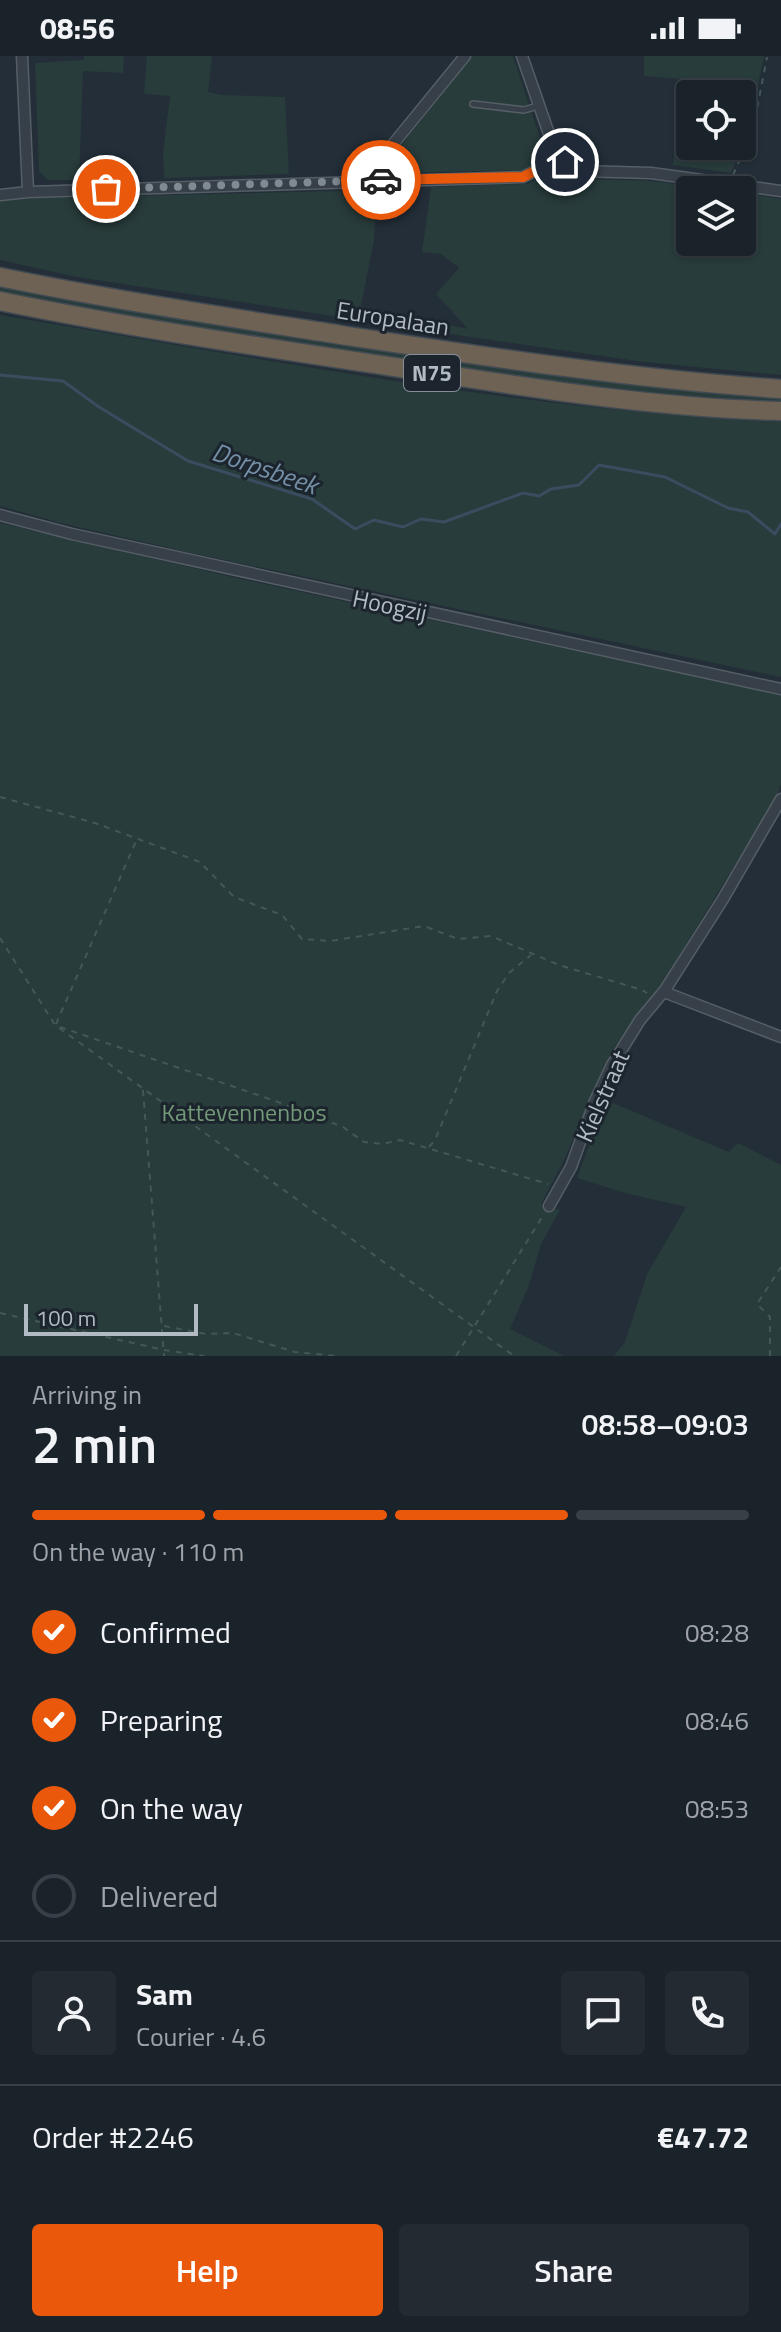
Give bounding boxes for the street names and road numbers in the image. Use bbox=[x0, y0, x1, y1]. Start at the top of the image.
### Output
street label: Europalaan bbox=[334, 291, 452, 345]
road number: N75 bbox=[404, 355, 460, 391]
street label: Hoogzij bbox=[349, 580, 431, 630]
street label: Kielstraat bbox=[566, 1044, 638, 1148]

